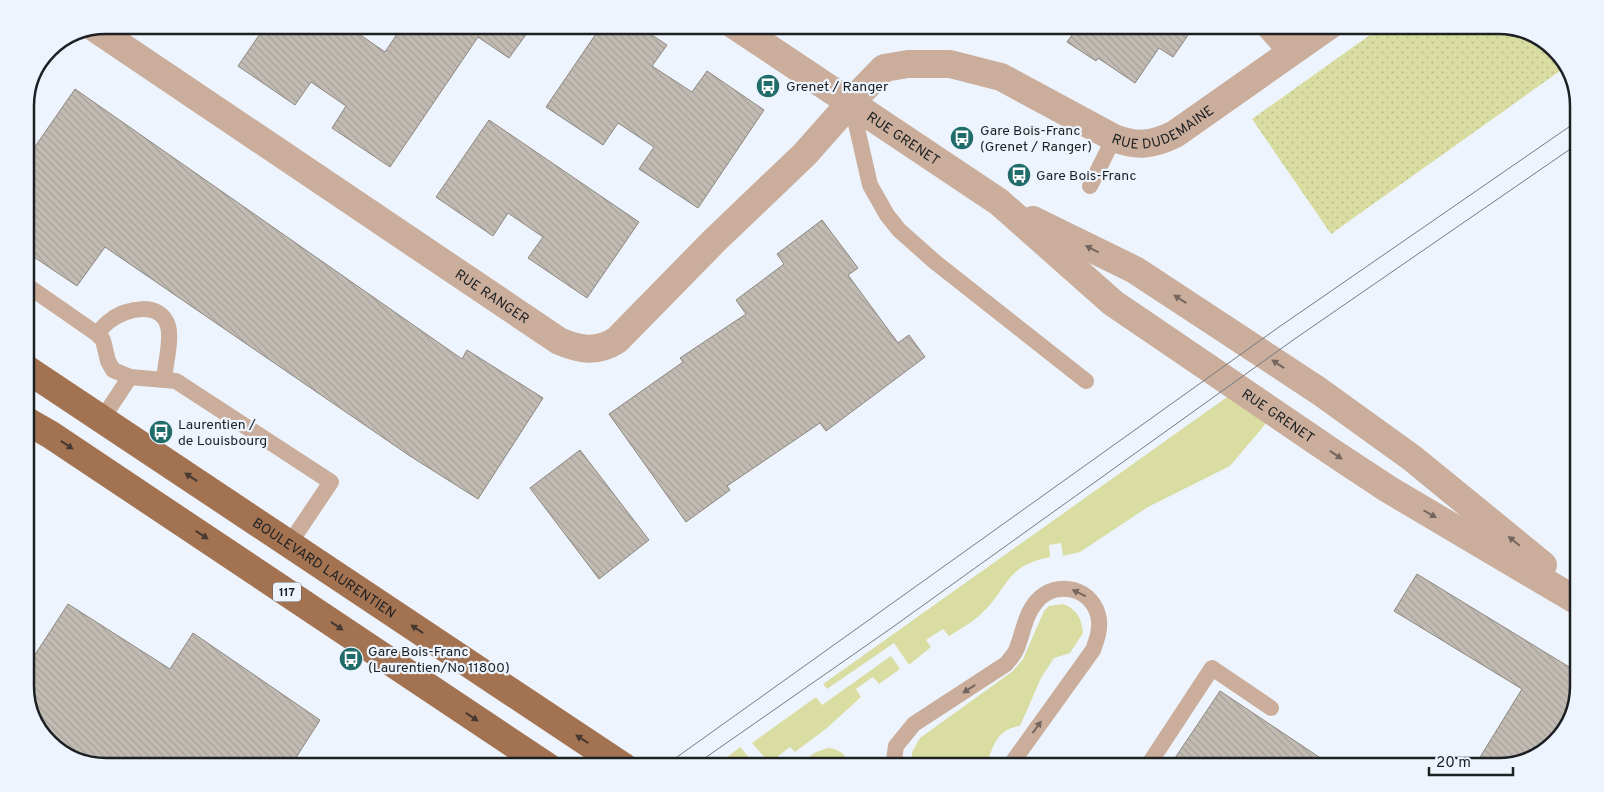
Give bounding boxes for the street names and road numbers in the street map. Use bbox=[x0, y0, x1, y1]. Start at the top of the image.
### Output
street label: RUE DUDEMAINE bbox=[1109, 103, 1217, 154]
street label: RUE GRENET bbox=[863, 109, 943, 170]
street label: RUE RANGER bbox=[451, 266, 532, 328]
street label: RUE GRENET bbox=[1238, 386, 1317, 447]
street label: BOULEVARD LAURENTIEN bbox=[249, 515, 399, 623]
road number: 117 bbox=[273, 582, 301, 602]

